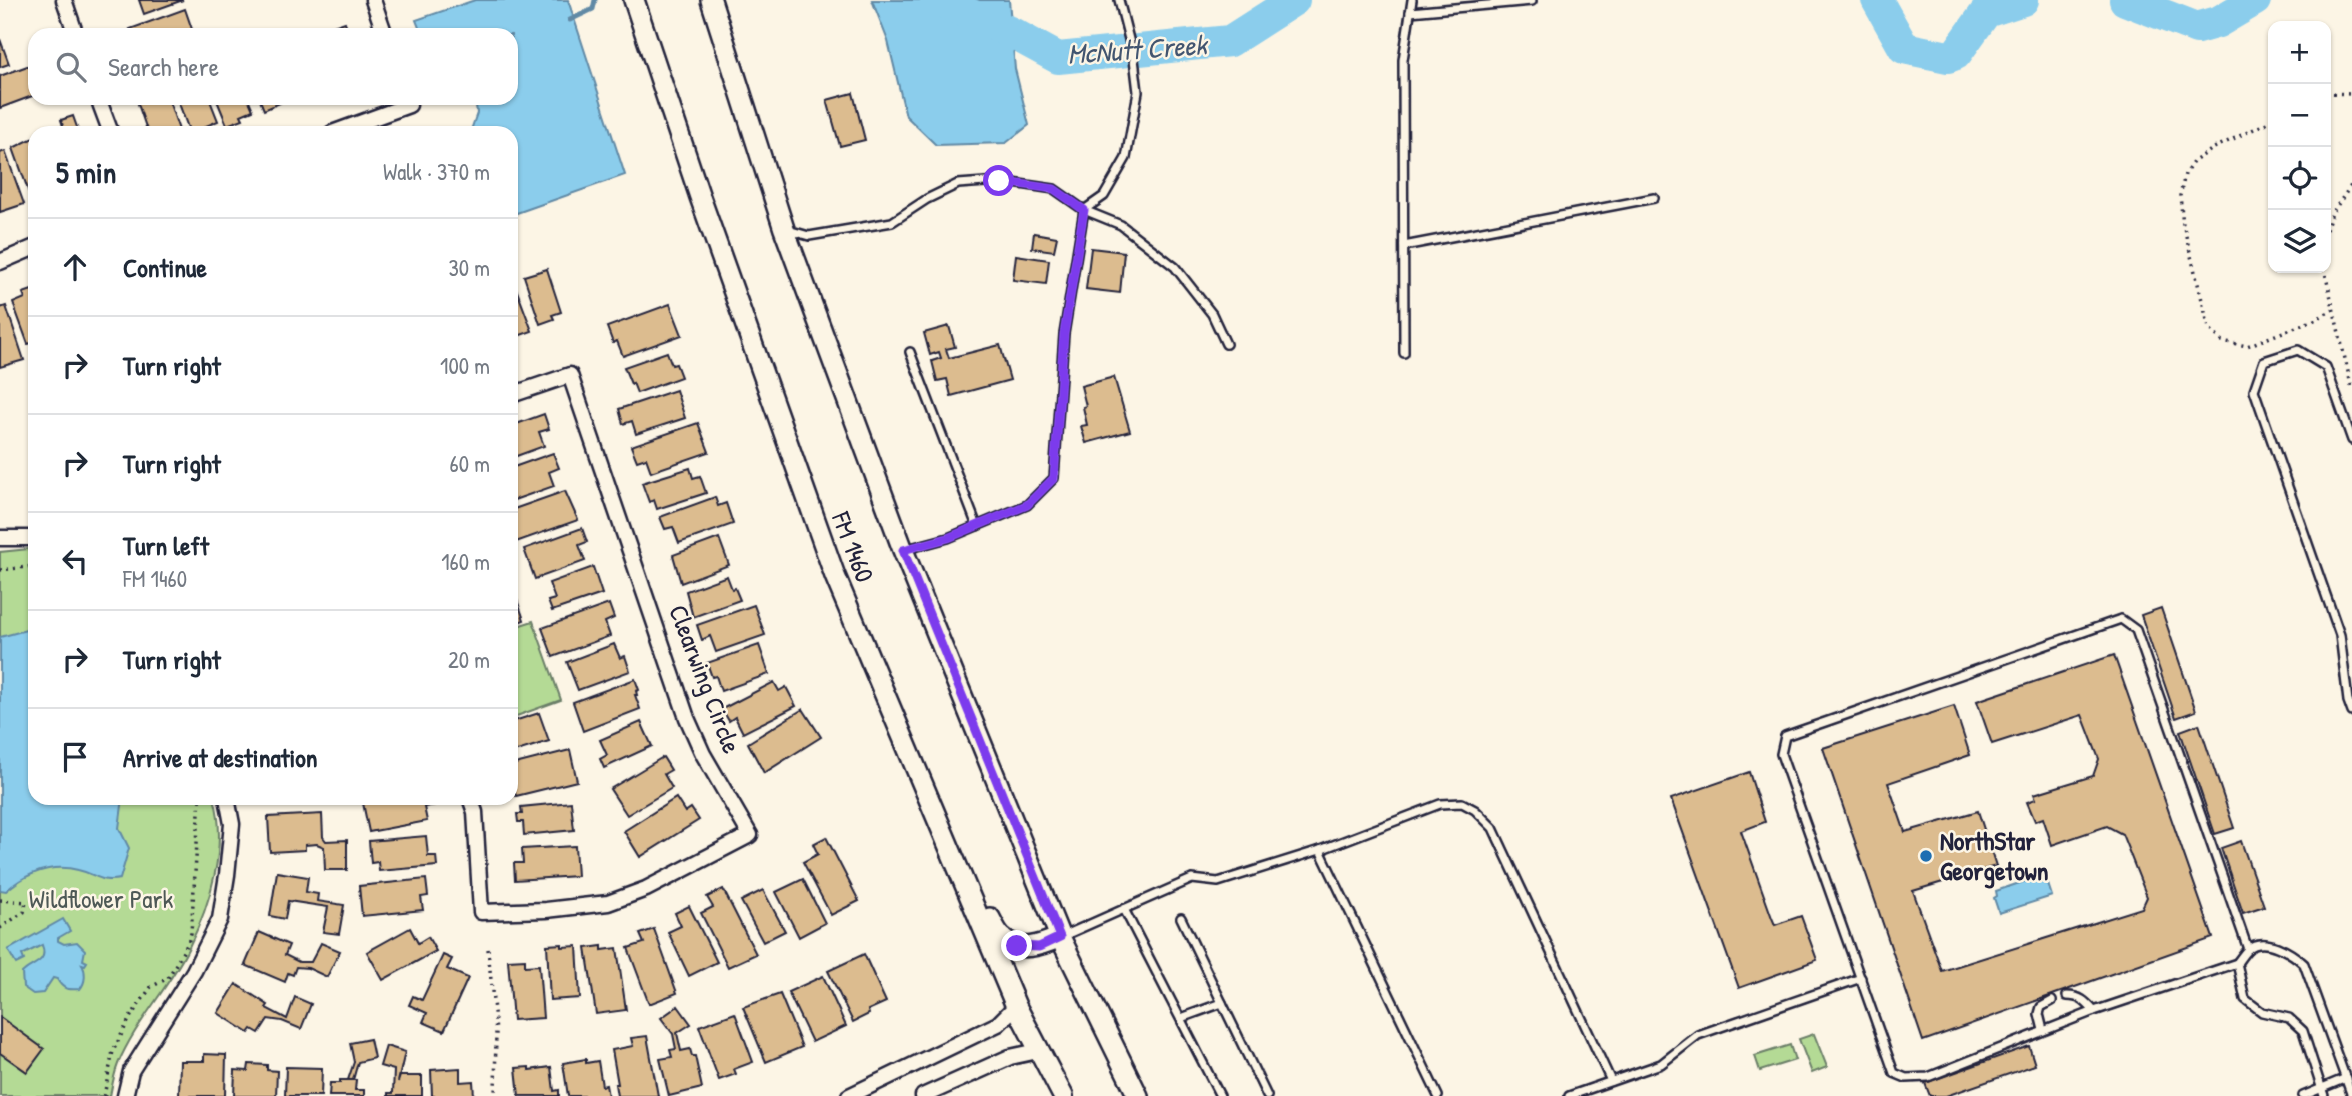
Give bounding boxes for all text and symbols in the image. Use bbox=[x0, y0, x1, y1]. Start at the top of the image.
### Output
map controls bbox=[2268, 21, 2331, 273]
button: + bbox=[2268, 21, 2331, 84]
water label: McNutt Creek bbox=[1066, 25, 1210, 73]
search box bbox=[28, 28, 518, 105]
icon: search bbox=[52, 48, 90, 86]
text: Search here bbox=[108, 49, 219, 84]
button: − bbox=[2268, 84, 2331, 147]
button: locate bbox=[2268, 147, 2331, 210]
text: 5 min bbox=[56, 152, 116, 192]
text: Walk · 370 m bbox=[383, 156, 490, 187]
route start bbox=[983, 165, 1014, 196]
button: layers bbox=[2268, 210, 2331, 273]
icon: ahead bbox=[56, 248, 94, 286]
text: Continue bbox=[123, 250, 207, 285]
text: 30 m bbox=[448, 252, 490, 283]
icon: right bbox=[56, 346, 94, 384]
text: Turn right bbox=[123, 348, 221, 383]
text: 100 m bbox=[440, 350, 490, 381]
icon: right bbox=[56, 444, 94, 482]
text: Turn right bbox=[123, 446, 221, 481]
text: 60 m bbox=[450, 448, 490, 479]
street label: FM 1460 bbox=[824, 506, 883, 587]
text: Turn left bbox=[123, 528, 209, 563]
icon: left bbox=[56, 542, 94, 580]
text: 160 m bbox=[441, 546, 490, 577]
text: FM 1460 bbox=[123, 563, 187, 594]
street label: Clearwing Circle bbox=[661, 600, 750, 758]
icon: right bbox=[56, 640, 94, 678]
text: Turn right bbox=[123, 642, 221, 677]
text: 20 m bbox=[448, 644, 490, 675]
icon: arrive bbox=[56, 738, 94, 776]
text: Arrive at destination bbox=[123, 740, 318, 775]
place label: NorthStar Georgetown bbox=[1940, 823, 2048, 889]
marker: NorthStar Georgetown bbox=[1918, 848, 1934, 864]
park label: Wildflower Park bbox=[29, 881, 173, 916]
route end bbox=[1001, 930, 1032, 961]

